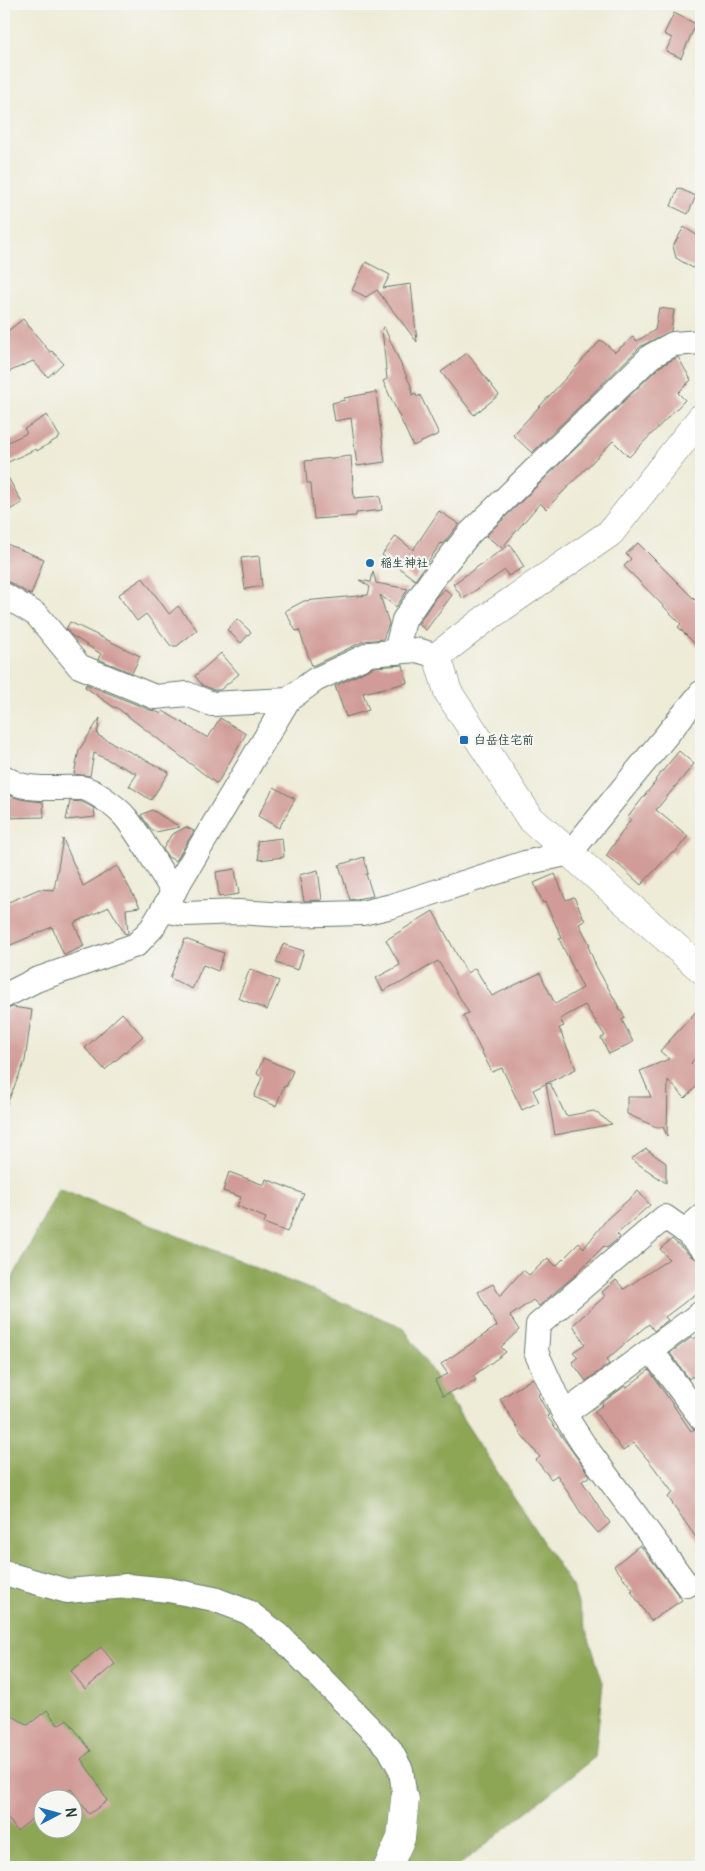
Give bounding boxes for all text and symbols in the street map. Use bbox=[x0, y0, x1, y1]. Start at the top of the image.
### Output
place label: 稲生神社 bbox=[380, 555, 428, 570]
marker: 稲生神社 bbox=[364, 557, 376, 569]
place label: 白岳住宅前 bbox=[474, 732, 534, 747]
marker: 白岳住宅前 bbox=[458, 734, 470, 746]
north arrow bbox=[32, 1788, 82, 1838]
text: N bbox=[61, 1807, 80, 1818]

